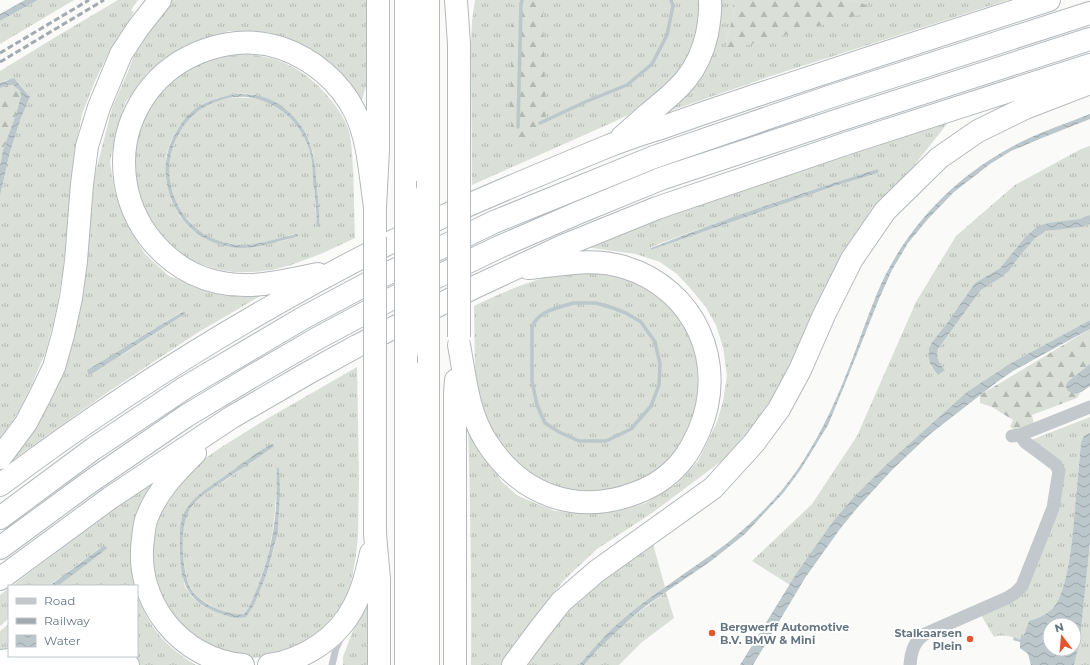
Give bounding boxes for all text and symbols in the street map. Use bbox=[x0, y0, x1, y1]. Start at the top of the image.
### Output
legend bbox=[8, 585, 138, 657]
text: Road bbox=[44, 593, 75, 608]
text: Railway bbox=[44, 613, 90, 628]
north arrow bbox=[1042, 617, 1082, 657]
text: N bbox=[1053, 619, 1065, 635]
place label: Bergwerff Automotive B.V. BMW & Mini bbox=[720, 620, 849, 647]
place label: Stalkaarsen Plein bbox=[895, 626, 962, 653]
marker: Bergwerff Automotive B.V. BMW & Mini bbox=[707, 628, 717, 638]
text: Water bbox=[44, 633, 81, 648]
marker: Stalkaarsen Plein bbox=[965, 634, 975, 644]

